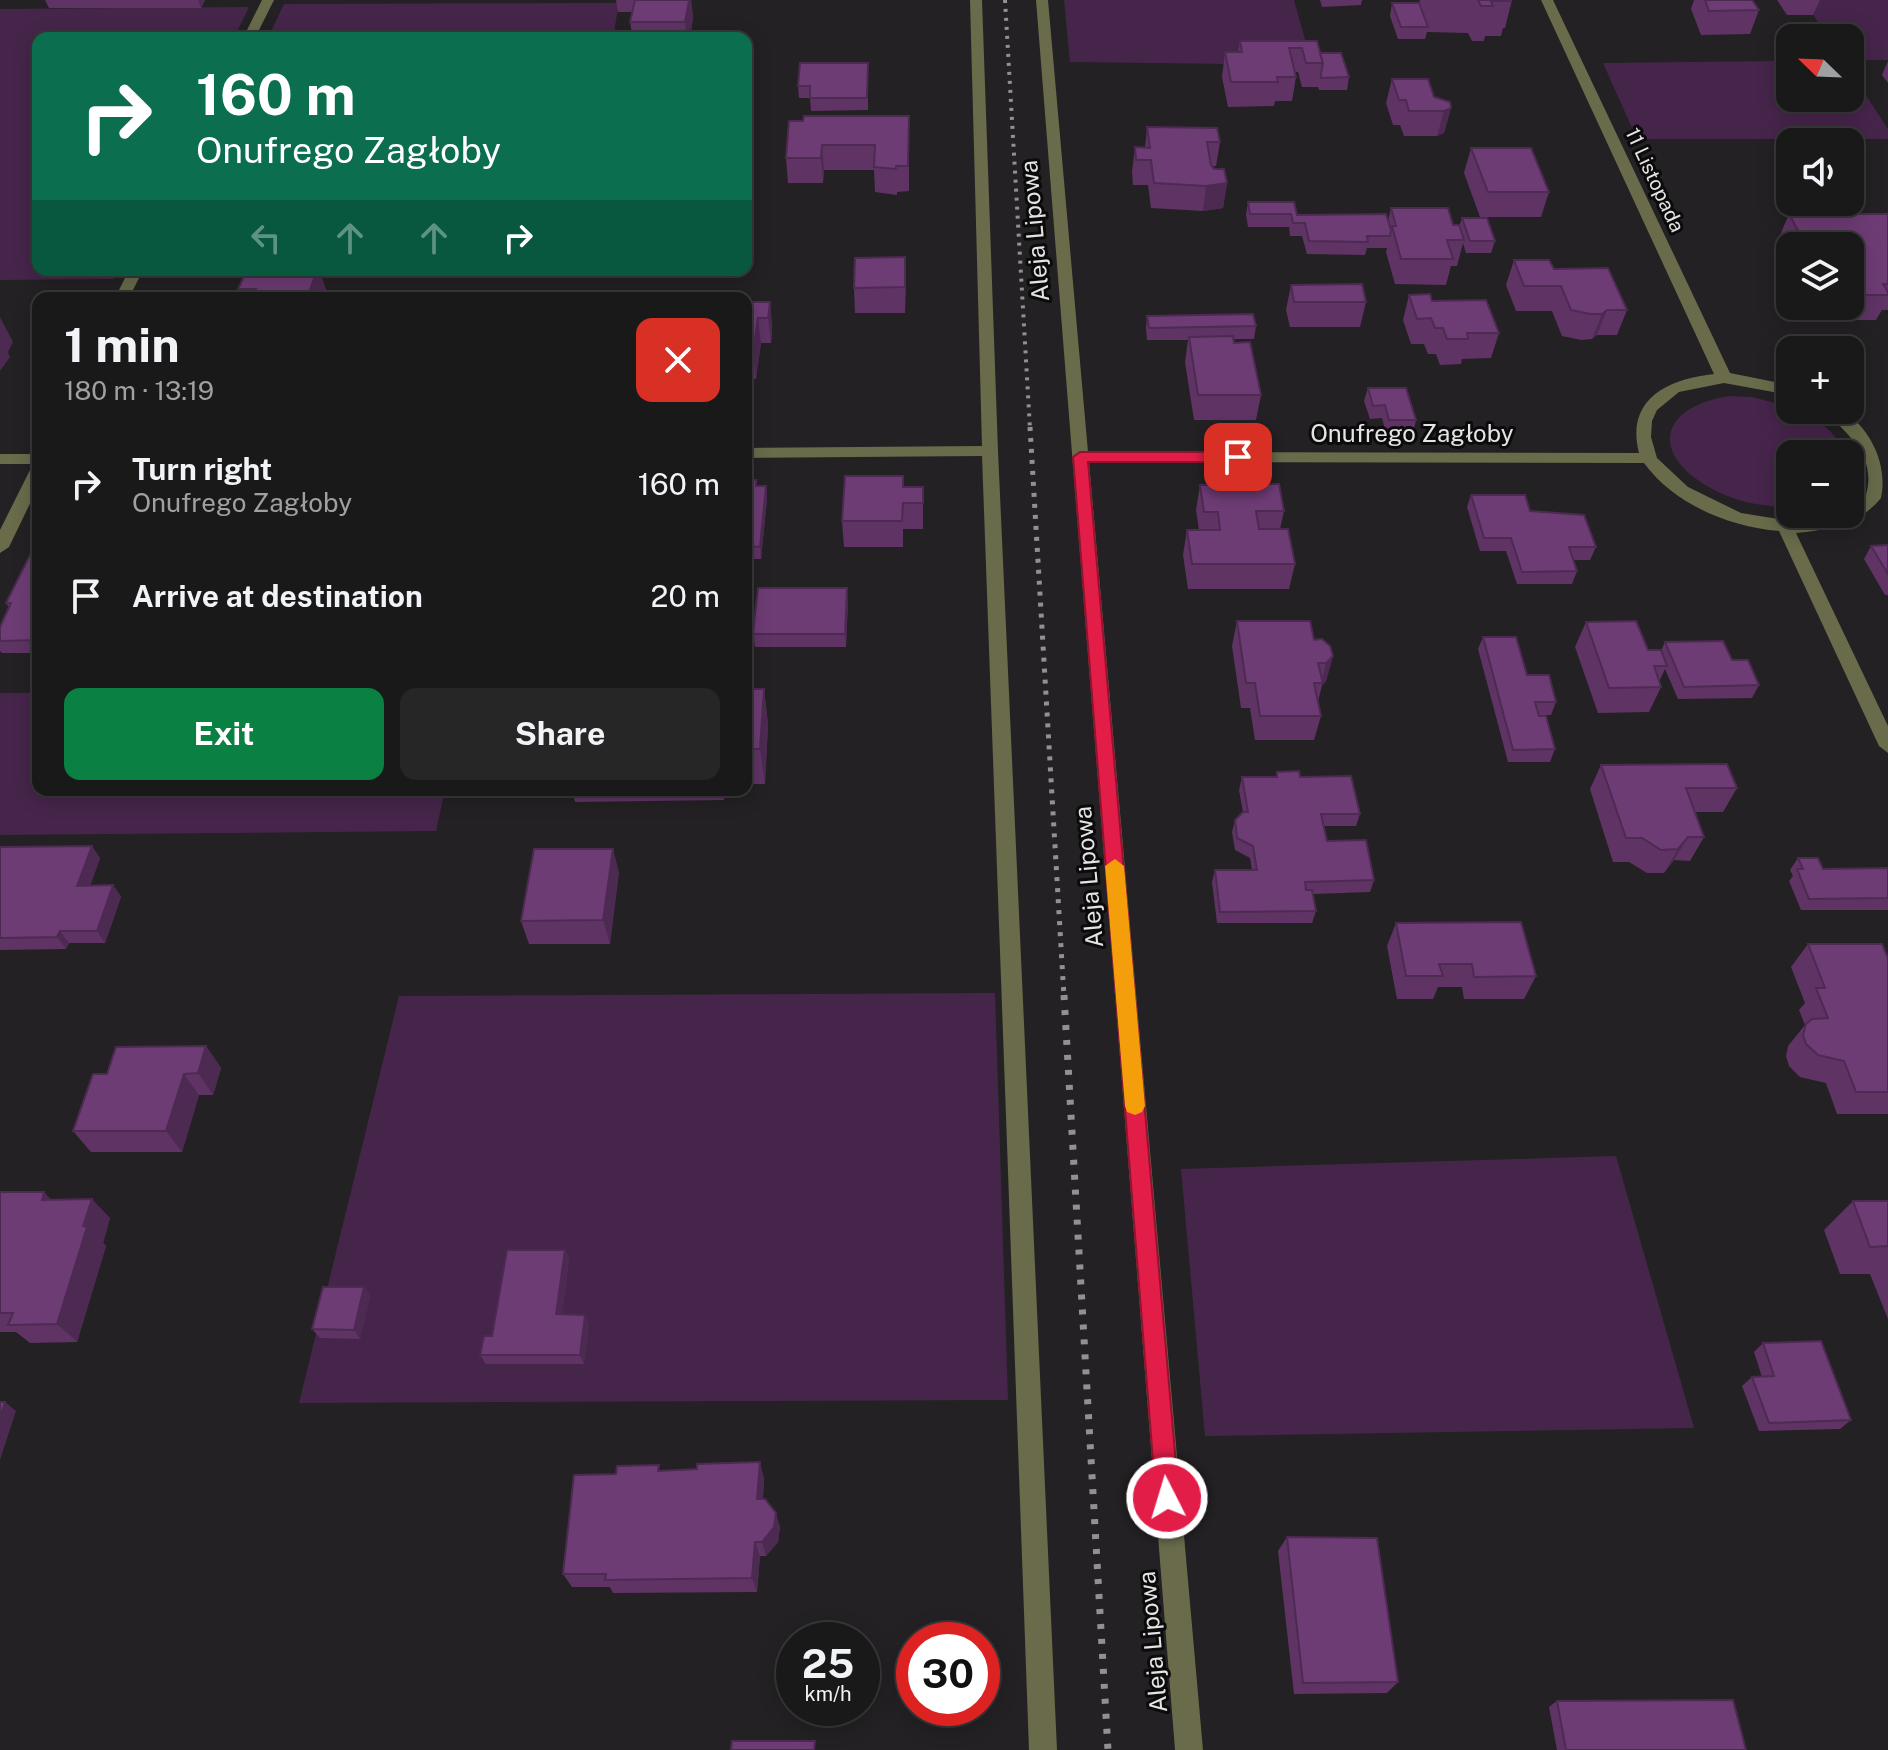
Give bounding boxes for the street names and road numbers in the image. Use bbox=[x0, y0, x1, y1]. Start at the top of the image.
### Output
street label: 11 Listopada bbox=[1620, 124, 1690, 236]
street label: Aleja Lipowa bbox=[1014, 159, 1054, 303]
street label: Onufrego Zagłoby bbox=[1310, 419, 1514, 447]
street label: Aleja Lipowa bbox=[1068, 805, 1108, 949]
street label: Aleja Lipowa bbox=[1132, 1570, 1172, 1714]

